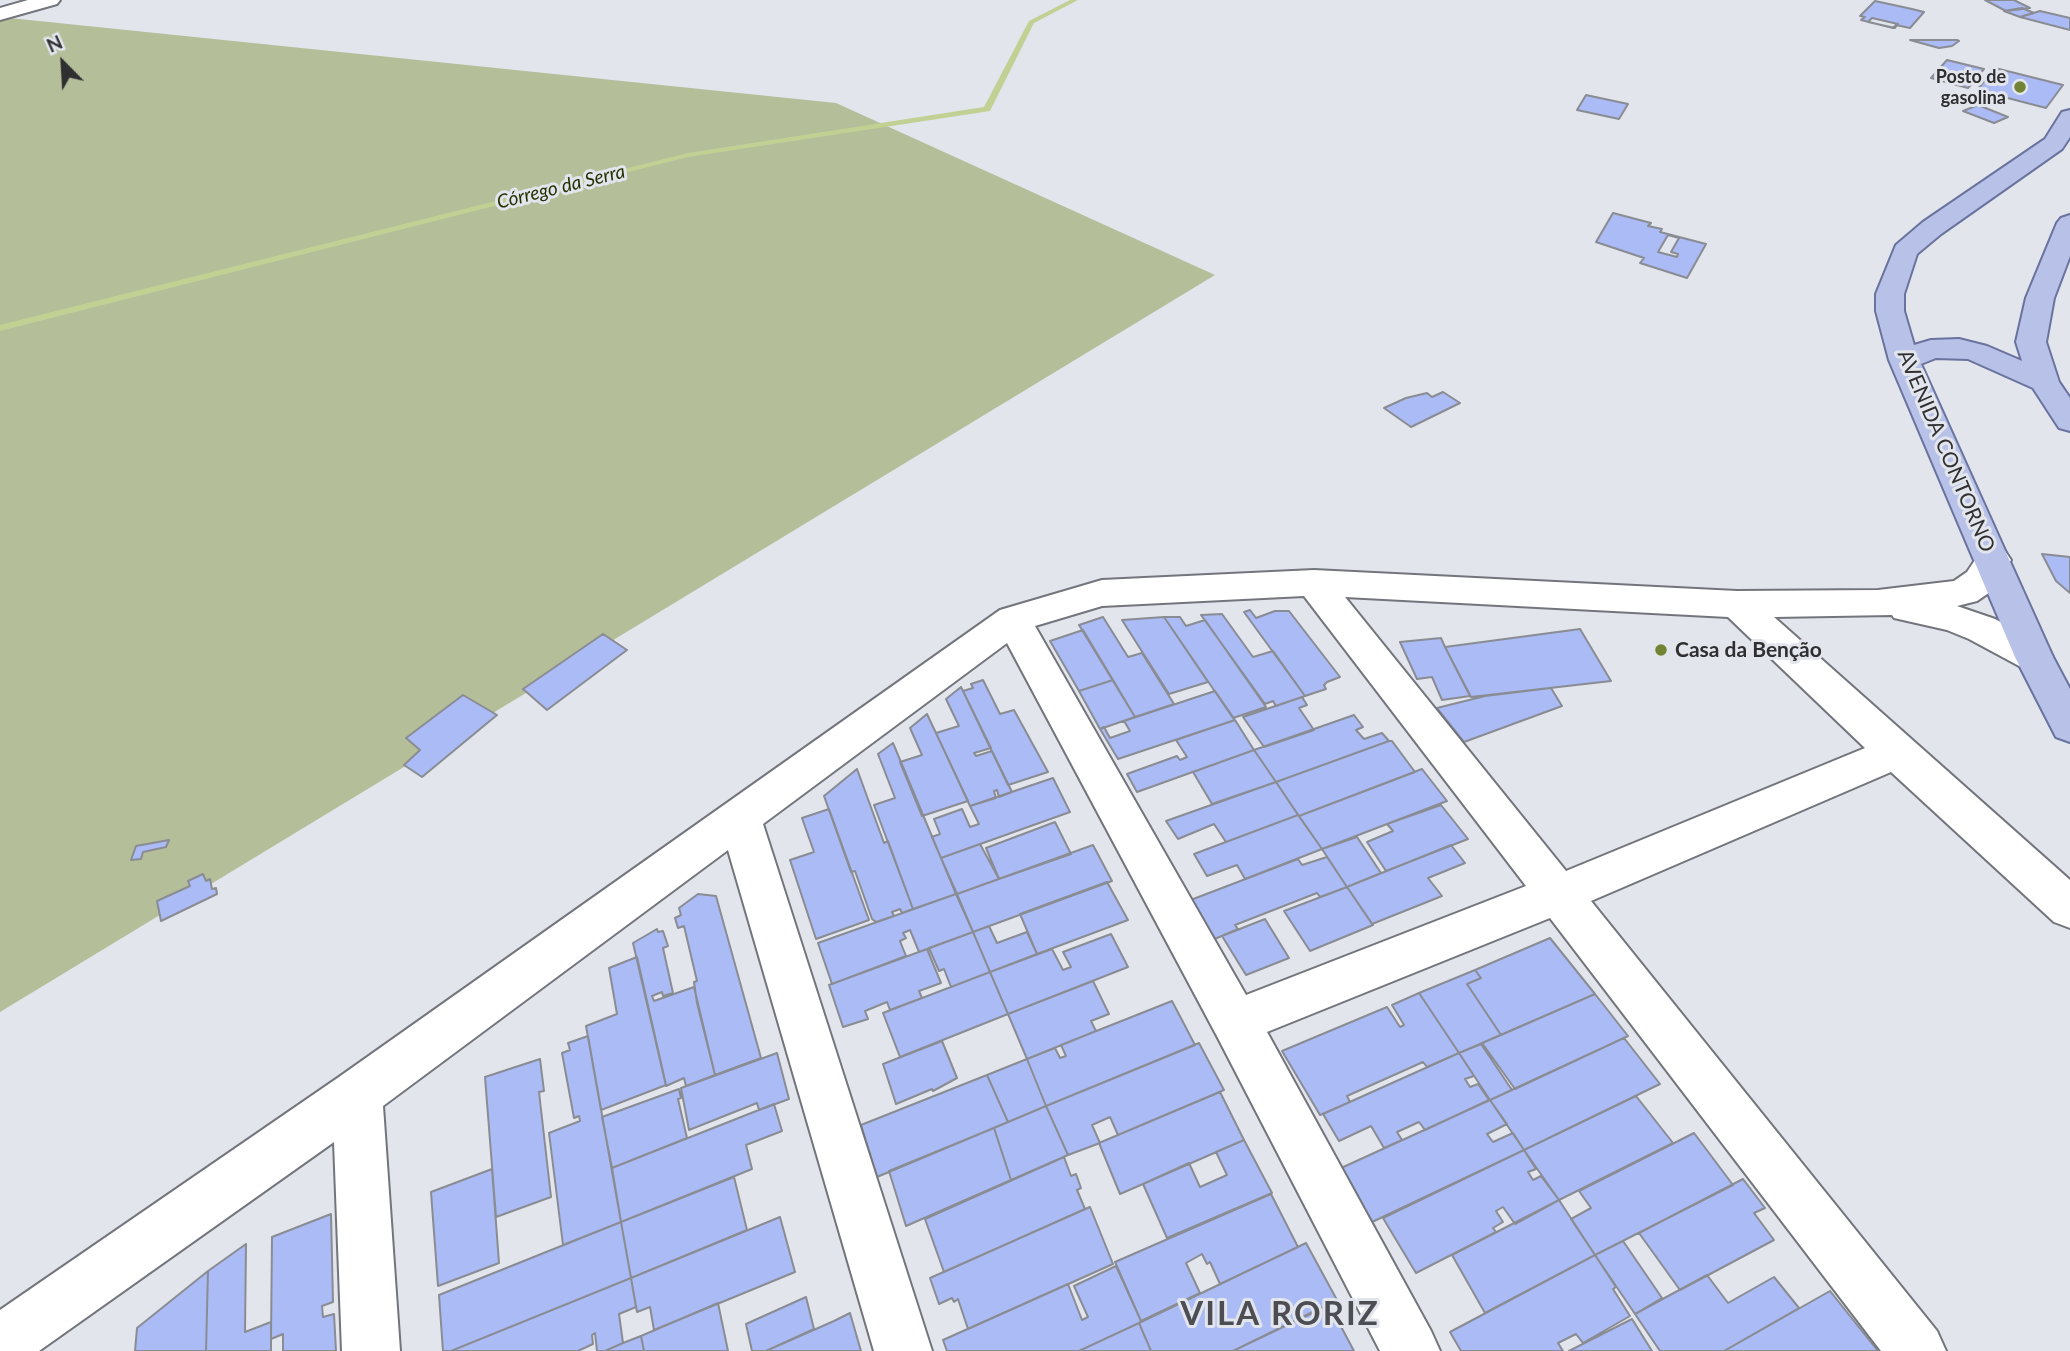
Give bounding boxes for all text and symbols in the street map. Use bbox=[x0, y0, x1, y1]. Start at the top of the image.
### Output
north arrow bbox=[28, 28, 98, 98]
text: N bbox=[43, 30, 66, 57]
place label: Posto de gasolina bbox=[1936, 66, 2006, 108]
marker: Posto de gasolina bbox=[2012, 79, 2028, 95]
water label: Córrego da Serra bbox=[494, 160, 628, 214]
street label: AVENIDA CONTORNO bbox=[1892, 346, 2000, 556]
place label: Casa da Benção bbox=[1675, 637, 1822, 663]
marker: Casa da Benção bbox=[1653, 642, 1669, 658]
district label: VILA RORIZ bbox=[1182, 1294, 1378, 1334]

